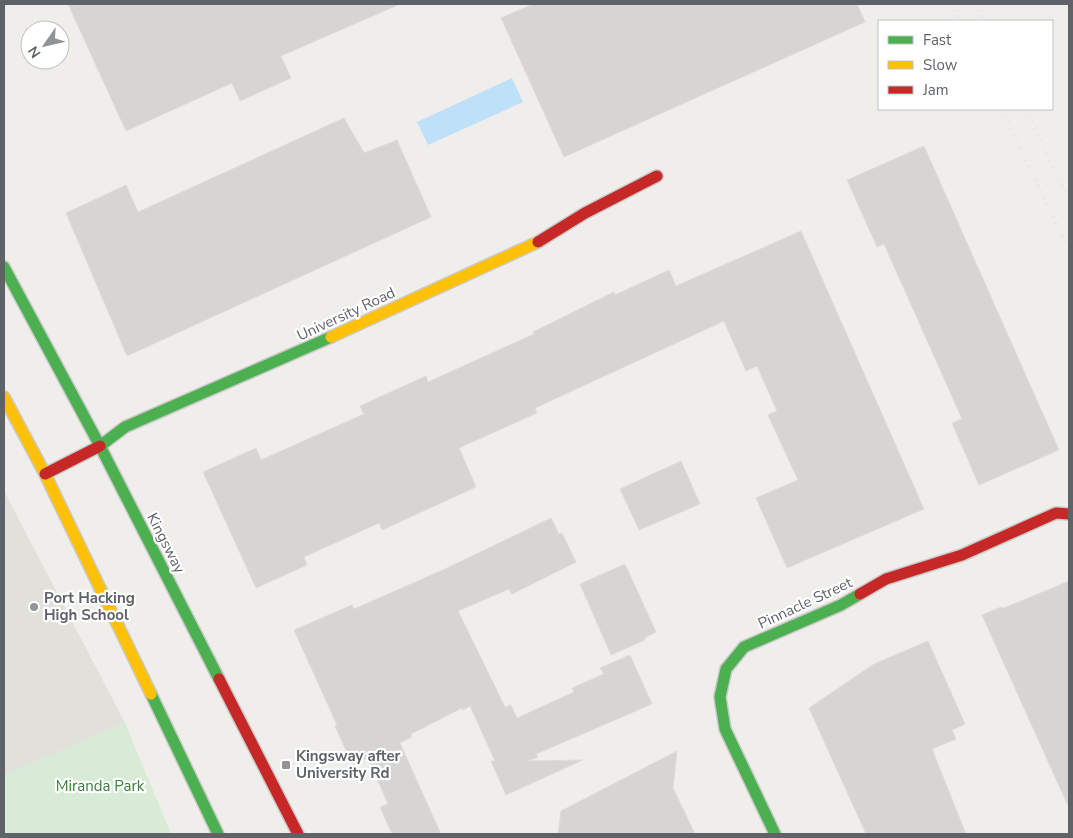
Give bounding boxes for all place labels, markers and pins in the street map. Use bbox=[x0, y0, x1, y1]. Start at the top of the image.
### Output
place label: Port Hacking High School bbox=[44, 588, 135, 625]
marker: Port Hacking High School bbox=[28, 601, 40, 613]
place label: Kingsway after University Rd bbox=[296, 746, 401, 783]
marker: Kingsway after University Rd bbox=[280, 759, 292, 771]

